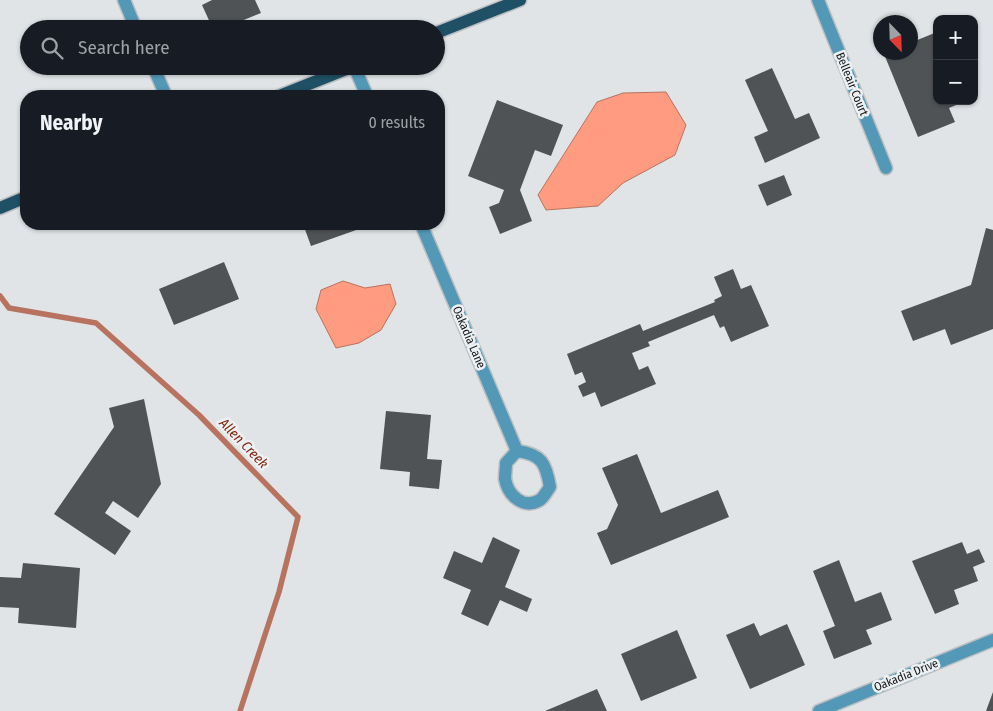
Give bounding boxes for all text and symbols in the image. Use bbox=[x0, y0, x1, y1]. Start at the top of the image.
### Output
north arrow bbox=[873, 15, 918, 60]
map controls bbox=[933, 15, 978, 105]
button: + bbox=[933, 15, 978, 60]
search box bbox=[20, 20, 445, 75]
icon: search bbox=[38, 34, 66, 62]
text: Search here bbox=[78, 36, 170, 59]
street label: Belleair Court bbox=[833, 50, 871, 118]
button: − bbox=[933, 60, 978, 105]
text: Nearby bbox=[40, 110, 102, 136]
text: 0 results bbox=[368, 113, 425, 132]
street label: Oakadia Lane bbox=[450, 304, 488, 370]
water label: Allen Creek bbox=[215, 414, 272, 472]
street label: Oakadia Drive bbox=[872, 656, 940, 694]

